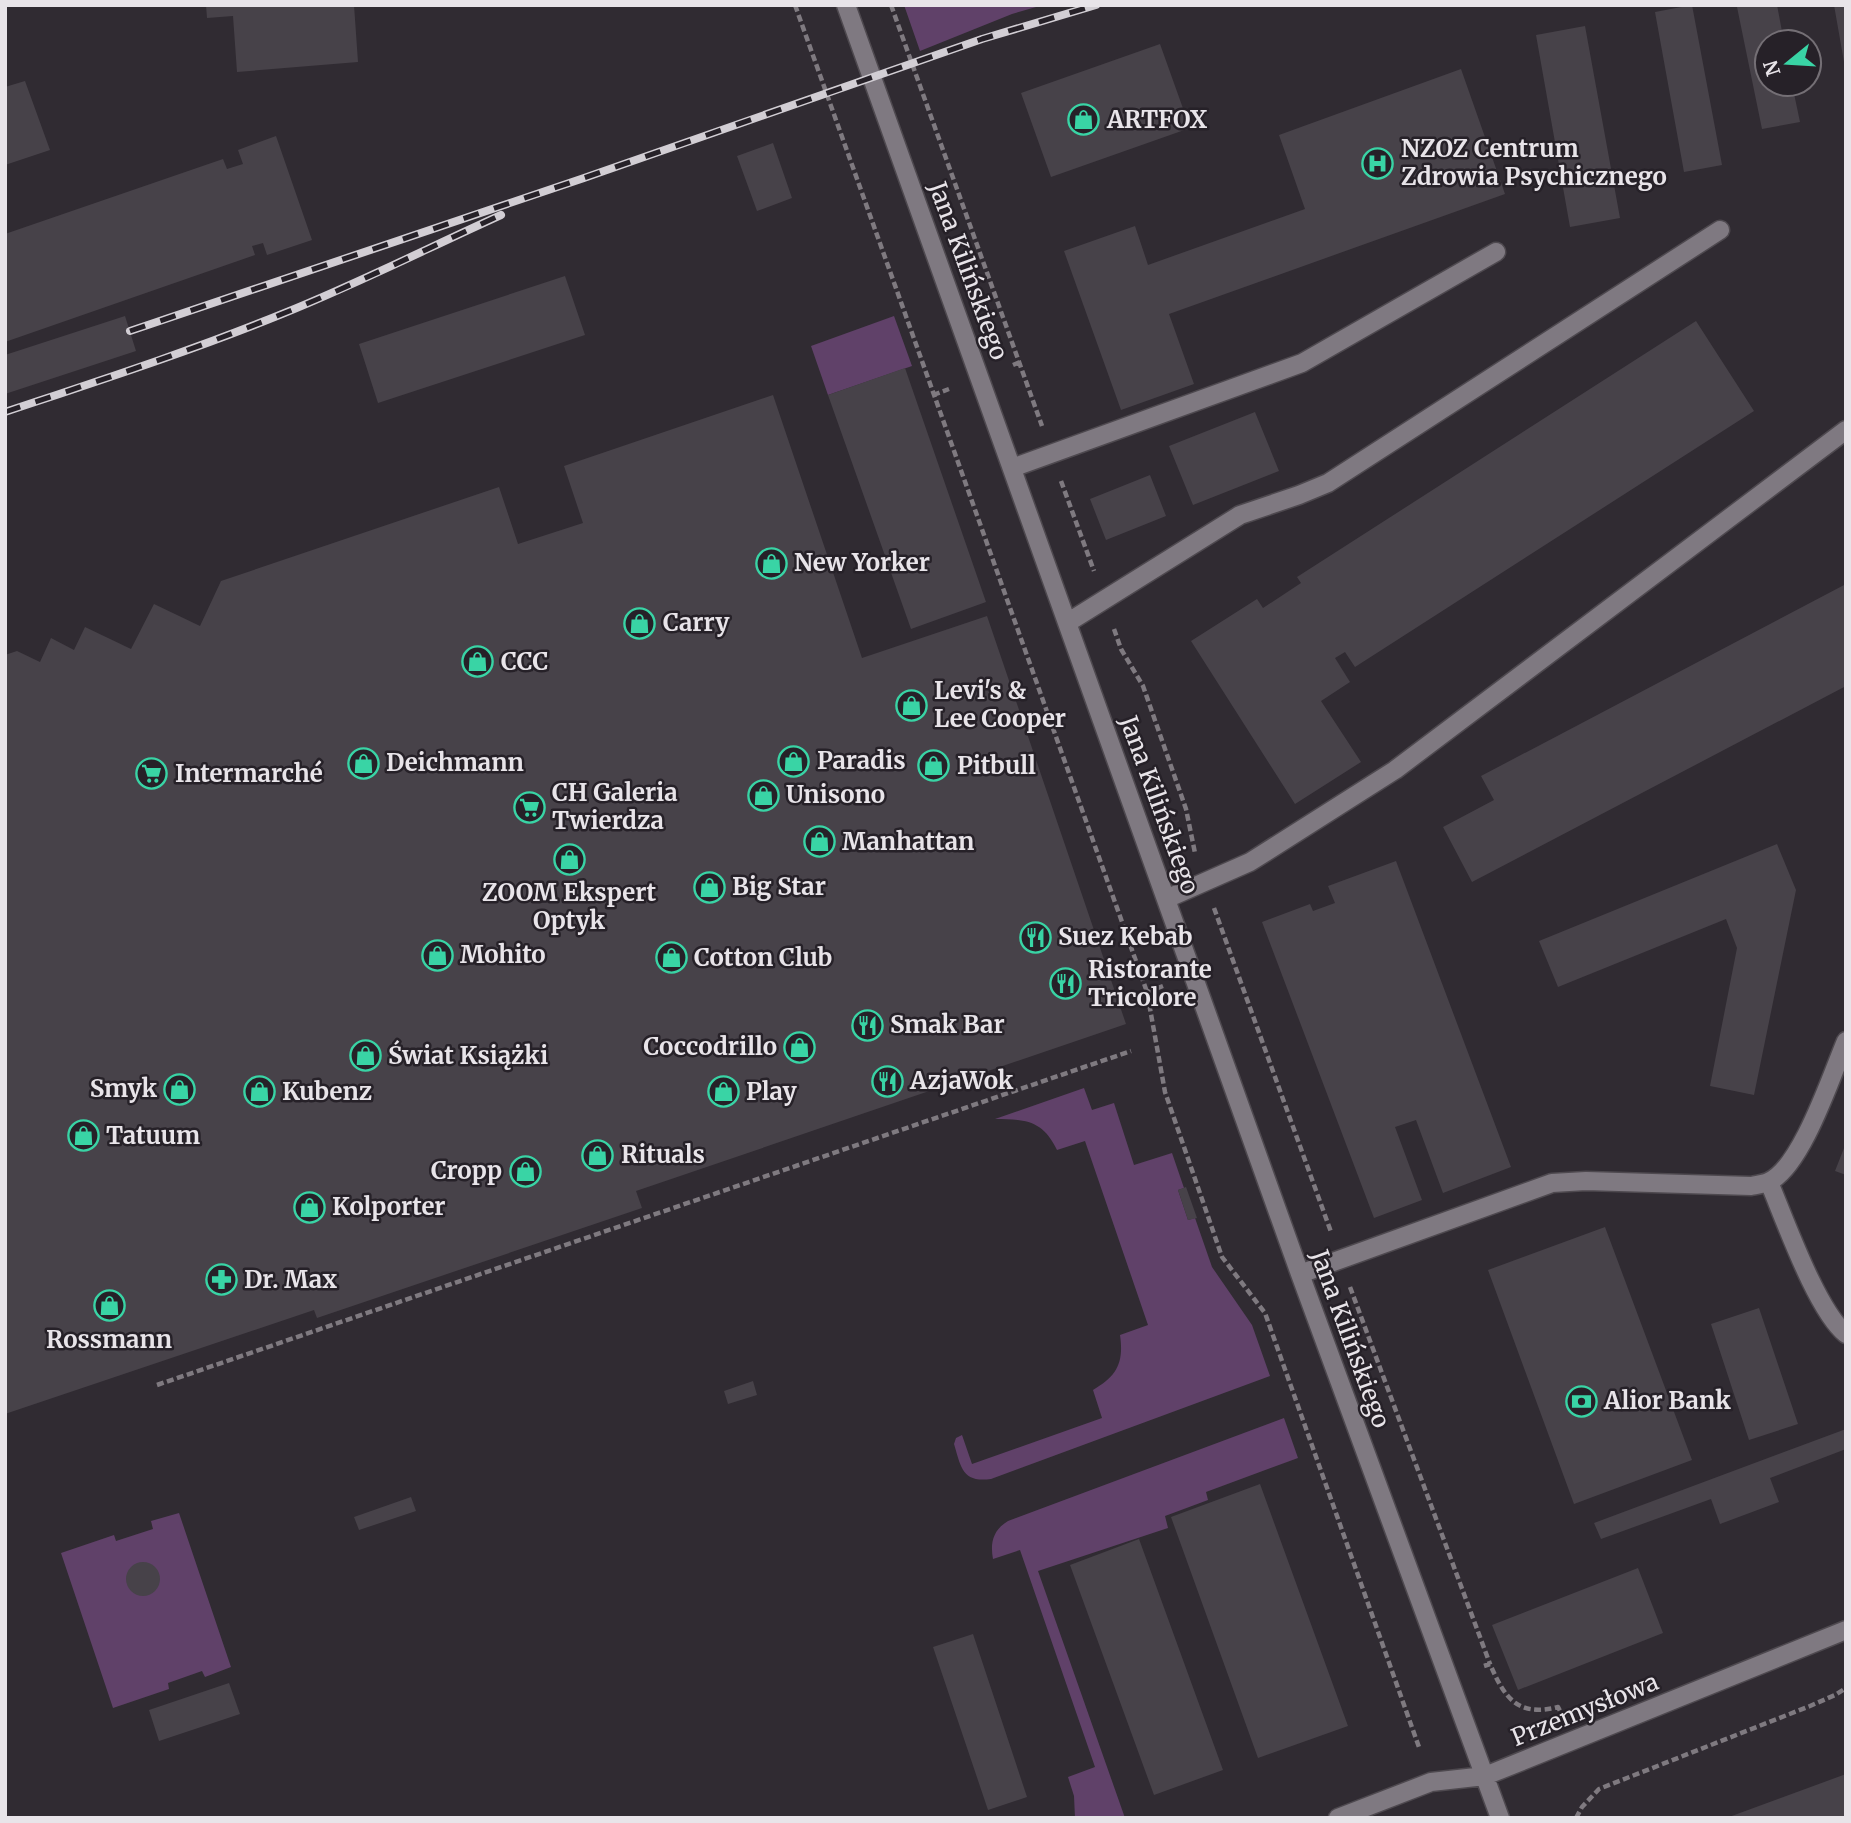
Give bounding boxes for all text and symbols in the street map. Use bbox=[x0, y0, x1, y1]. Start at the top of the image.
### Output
north arrow bbox=[1753, 28, 1823, 98]
text: N bbox=[1758, 57, 1786, 79]
shop icon: ARTFOX bbox=[1067, 103, 1101, 137]
place label: ARTFOX bbox=[1106, 104, 1208, 135]
place label: NZOZ Centrum Zdrowia Psychicznego bbox=[1401, 133, 1667, 192]
hospital icon: NZOZ Centrum Zdrowia Psychicznego bbox=[1361, 146, 1395, 180]
street label: Jana Kilińskiego bbox=[922, 177, 1015, 364]
shop icon: New Yorker bbox=[754, 546, 788, 580]
place label: New Yorker bbox=[794, 547, 930, 578]
shop icon: Carry bbox=[623, 606, 657, 640]
place label: Carry bbox=[663, 607, 730, 638]
shop icon: CCC bbox=[461, 645, 495, 679]
place label: CCC bbox=[501, 646, 548, 677]
place label: Levi's & Lee Cooper bbox=[934, 675, 1066, 734]
shop icon: Levi's & Lee Cooper bbox=[894, 688, 928, 722]
street label: Jana Kilińskiego bbox=[1113, 711, 1206, 898]
shop icon: Paradis bbox=[777, 744, 811, 778]
place label: Paradis bbox=[817, 745, 906, 776]
shop icon: Deichmann bbox=[346, 746, 380, 780]
place label: Deichmann bbox=[386, 747, 524, 778]
shop icon: Pitbull bbox=[917, 749, 951, 783]
place label: Pitbull bbox=[957, 750, 1036, 781]
supermarket icon: Intermarché bbox=[135, 757, 169, 791]
place label: Intermarché bbox=[175, 758, 323, 789]
place label: CH Galeria Twierdza bbox=[552, 777, 678, 836]
shop icon: Unisono bbox=[746, 778, 780, 812]
place label: Unisono bbox=[786, 779, 885, 810]
supermarket icon: CH Galeria Twierdza bbox=[512, 790, 546, 824]
shop icon: Manhattan bbox=[802, 825, 836, 859]
place label: Manhattan bbox=[842, 826, 974, 857]
shop icon: ZOOM Ekspert Optyk bbox=[552, 842, 586, 876]
shop icon: Big Star bbox=[692, 870, 726, 904]
place label: Big Star bbox=[732, 871, 826, 902]
place label: ZOOM Ekspert Optyk bbox=[482, 877, 656, 936]
restaurant icon: Suez Kebab bbox=[1018, 920, 1052, 954]
place label: Suez Kebab bbox=[1058, 921, 1193, 952]
shop icon: Mohito bbox=[420, 938, 454, 972]
place label: Mohito bbox=[460, 939, 546, 970]
shop icon: Cotton Club bbox=[654, 941, 688, 975]
place label: Cotton Club bbox=[694, 942, 832, 973]
place label: Ristorante Tricolore bbox=[1088, 954, 1212, 1013]
restaurant icon: Ristorante Tricolore bbox=[1048, 967, 1082, 1001]
restaurant icon: Smak Bar bbox=[850, 1008, 884, 1042]
place label: Smak Bar bbox=[890, 1009, 1005, 1040]
shop icon: Coccodrillo bbox=[783, 1030, 817, 1064]
place label: Coccodrillo bbox=[643, 1031, 777, 1062]
shop icon: Świat Książki bbox=[348, 1039, 382, 1073]
place label: Świat Książki bbox=[388, 1040, 548, 1071]
restaurant icon: AzjaWok bbox=[870, 1064, 904, 1098]
place label: AzjaWok bbox=[909, 1065, 1014, 1096]
shop icon: Smyk bbox=[163, 1072, 197, 1106]
place label: Smyk bbox=[90, 1073, 157, 1104]
shop icon: Kubenz bbox=[242, 1075, 276, 1109]
shop icon: Play bbox=[706, 1075, 740, 1109]
place label: Kubenz bbox=[282, 1076, 372, 1107]
place label: Play bbox=[746, 1076, 797, 1107]
shop icon: Tatuum bbox=[66, 1119, 100, 1153]
place label: Tatuum bbox=[106, 1120, 200, 1151]
shop icon: Rituals bbox=[581, 1138, 615, 1172]
place label: Rituals bbox=[621, 1139, 705, 1170]
shop icon: Cropp bbox=[508, 1154, 542, 1188]
place label: Cropp bbox=[431, 1155, 502, 1186]
shop icon: Kolporter bbox=[292, 1190, 326, 1224]
place label: Kolporter bbox=[332, 1191, 445, 1222]
street label: Jana Kilińskiego bbox=[1304, 1245, 1397, 1432]
pharmacy icon: Dr. Max bbox=[204, 1263, 238, 1297]
place label: Dr. Max bbox=[244, 1264, 337, 1295]
shop icon: Rossmann bbox=[92, 1289, 126, 1323]
place label: Rossmann bbox=[46, 1324, 172, 1355]
bank icon: Alior Bank bbox=[1564, 1384, 1598, 1418]
place label: Alior Bank bbox=[1603, 1385, 1731, 1416]
street label: Przemysłowa bbox=[1507, 1666, 1663, 1753]

